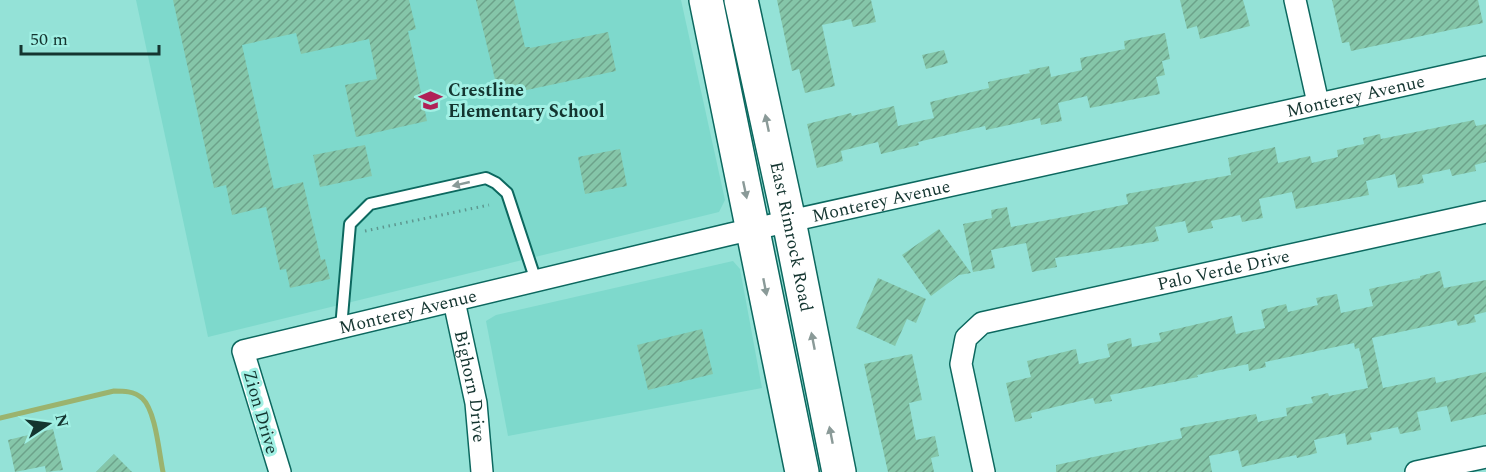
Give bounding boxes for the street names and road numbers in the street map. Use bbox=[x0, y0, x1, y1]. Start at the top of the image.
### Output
street label: Monterey Avenue bbox=[1284, 68, 1427, 125]
street label: East Rimrock Road bbox=[762, 159, 820, 314]
street label: Monterey Avenue bbox=[809, 173, 953, 230]
street label: Palo Verde Drive bbox=[1155, 243, 1292, 298]
street label: Monterey Avenue bbox=[336, 282, 480, 342]
street label: Bighorn Drive bbox=[447, 328, 492, 444]
street label: Zion Drive bbox=[236, 367, 285, 457]

